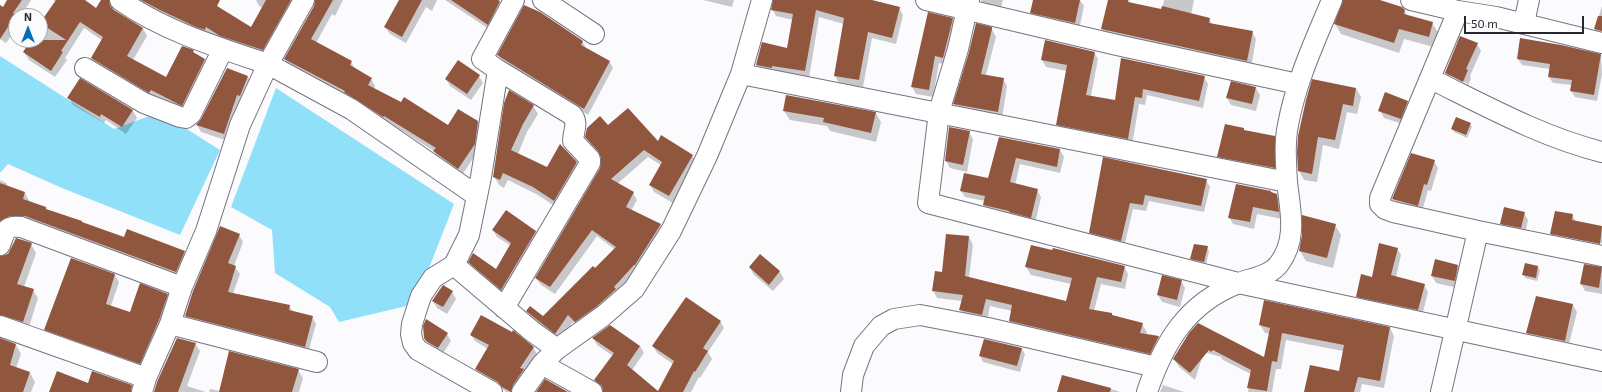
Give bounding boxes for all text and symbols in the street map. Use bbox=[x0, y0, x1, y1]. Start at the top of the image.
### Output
north arrow bbox=[8, 8, 48, 48]
scale bar bbox=[1466, 8, 1586, 34]
text: N bbox=[24, 10, 32, 23]
text: 50 m bbox=[1471, 16, 1498, 30]

